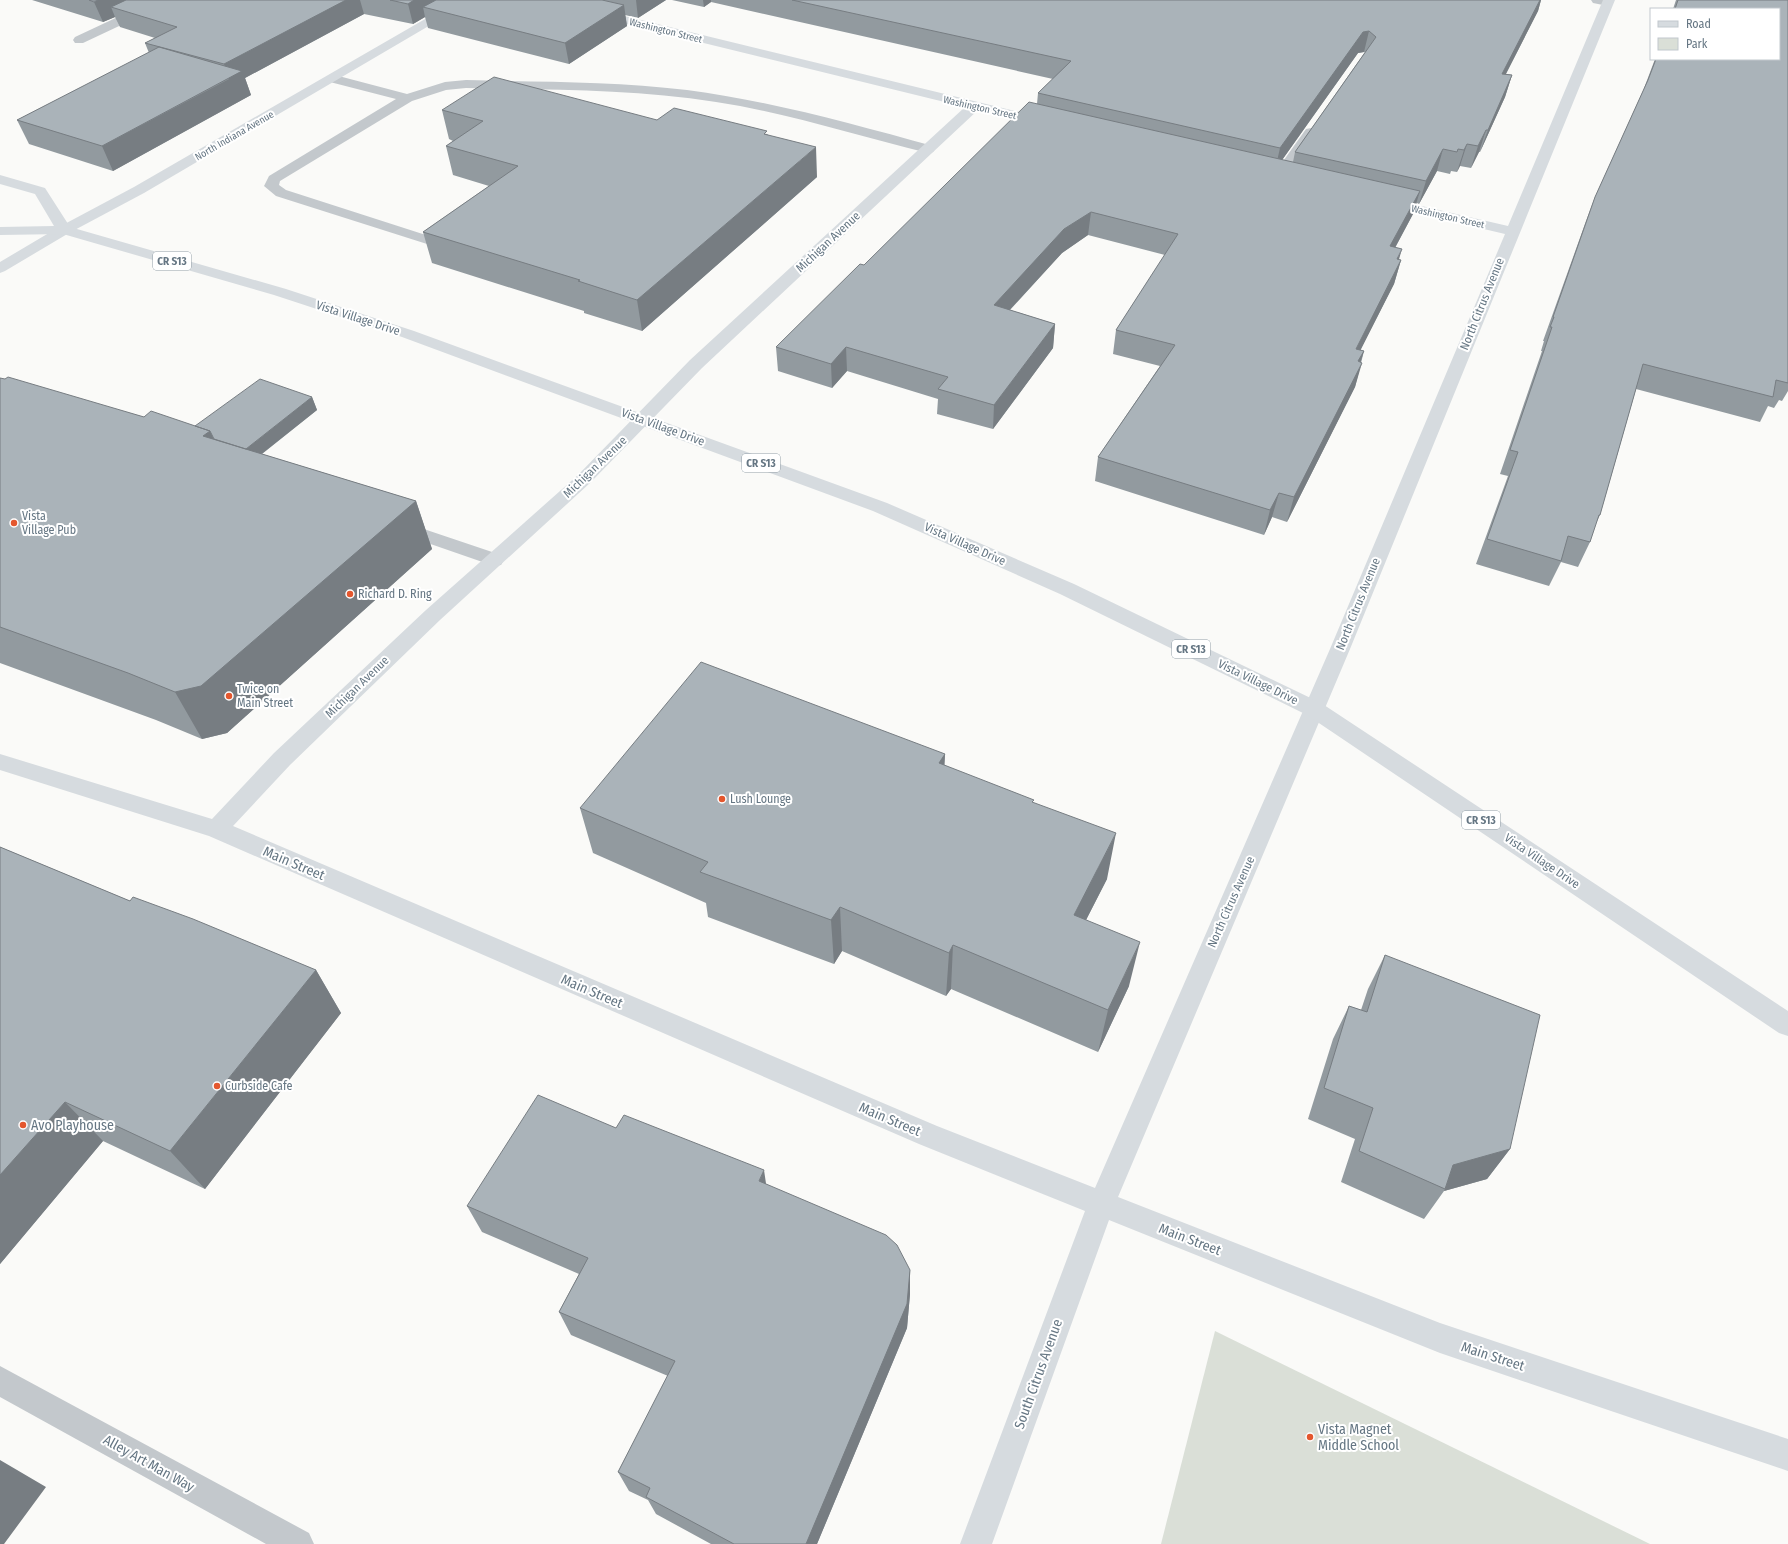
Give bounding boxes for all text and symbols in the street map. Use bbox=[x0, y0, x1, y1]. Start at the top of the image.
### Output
legend bbox=[1650, 8, 1780, 60]
street label: Washington Street bbox=[628, 16, 704, 46]
text: Road bbox=[1686, 17, 1711, 31]
text: Park bbox=[1686, 37, 1708, 51]
street label: Washington Street bbox=[942, 94, 1018, 122]
street label: North Indiana Avenue bbox=[193, 108, 276, 163]
street label: Washington Street bbox=[1410, 203, 1486, 231]
street label: Michigan Avenue bbox=[793, 209, 863, 275]
road number: CR S13 bbox=[153, 252, 191, 270]
street label: North Citrus Avenue bbox=[1457, 256, 1507, 352]
street label: Vista Village Drive bbox=[314, 298, 402, 338]
street label: Vista Village Drive bbox=[619, 405, 707, 449]
street label: Michigan Avenue bbox=[560, 433, 630, 501]
road number: CR S13 bbox=[742, 454, 780, 472]
place label: Vista Village Pub bbox=[22, 509, 76, 537]
marker: Vista Village Pub bbox=[9, 518, 19, 528]
street label: Vista Village Drive bbox=[922, 520, 1008, 568]
street label: North Citrus Avenue bbox=[1333, 556, 1383, 652]
place label: Richard D. Ring bbox=[358, 587, 432, 601]
marker: Richard D. Ring bbox=[345, 589, 355, 599]
road number: CR S13 bbox=[1172, 640, 1210, 658]
street label: Michigan Avenue bbox=[322, 653, 392, 721]
street label: Vista Village Drive bbox=[1216, 657, 1300, 708]
place label: Twice on Main Street bbox=[237, 682, 293, 710]
marker: Twice on Main Street bbox=[224, 691, 234, 701]
place label: Lush Lounge bbox=[730, 792, 791, 806]
marker: Lush Lounge bbox=[717, 794, 727, 804]
road number: CR S13 bbox=[1462, 811, 1500, 829]
street label: Vista Village Drive bbox=[1502, 831, 1582, 891]
street label: Main Street bbox=[260, 843, 328, 884]
street label: North Citrus Avenue bbox=[1205, 854, 1257, 950]
street label: Main Street bbox=[558, 971, 626, 1012]
place label: Curbside Cafe bbox=[225, 1079, 292, 1093]
marker: Curbside Cafe bbox=[212, 1081, 222, 1091]
street label: Main Street bbox=[856, 1099, 924, 1140]
place label: Avo Playhouse bbox=[31, 1117, 114, 1134]
marker: Avo Playhouse bbox=[18, 1120, 28, 1130]
street label: Main Street bbox=[1156, 1220, 1224, 1259]
street label: South Citrus Avenue bbox=[1011, 1317, 1066, 1431]
street label: Main Street bbox=[1459, 1338, 1527, 1375]
place label: Vista Magnet Middle School bbox=[1318, 1421, 1399, 1454]
street label: Alley Art Man Way bbox=[100, 1431, 198, 1496]
marker: Vista Magnet Middle School bbox=[1305, 1432, 1315, 1442]

